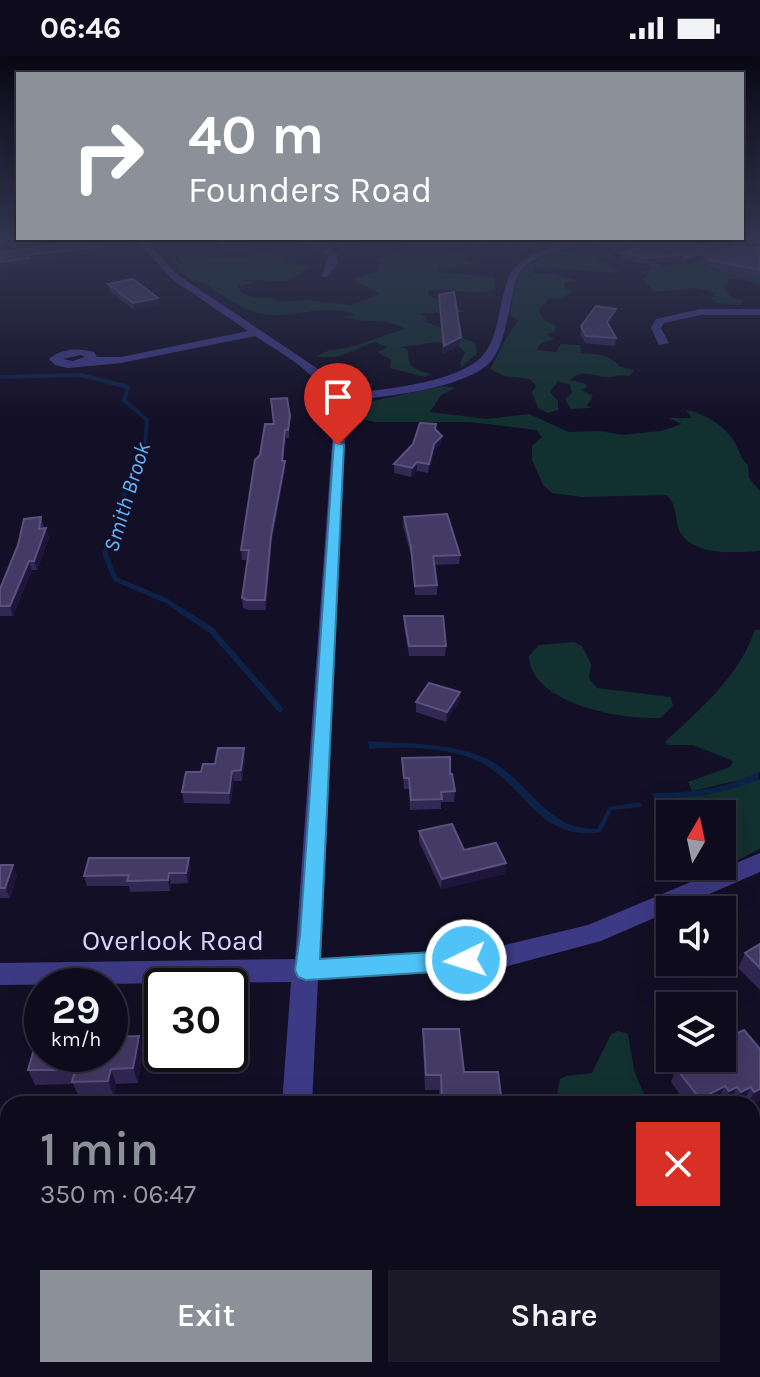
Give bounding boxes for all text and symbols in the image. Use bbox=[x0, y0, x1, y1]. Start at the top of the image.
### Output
text: 06:46 bbox=[40, 10, 121, 46]
text: 40 m bbox=[188, 102, 324, 167]
icon: right bbox=[56, 104, 160, 208]
text: Founders Road bbox=[188, 169, 432, 211]
pin bbox=[304, 363, 372, 445]
icon: arrive bbox=[316, 375, 360, 419]
water label: Smith Brook bbox=[98, 438, 156, 555]
north arrow bbox=[656, 800, 736, 880]
map controls bbox=[656, 800, 736, 1072]
button: sound bbox=[656, 896, 736, 976]
position arrow bbox=[424, 918, 508, 1002]
street label: Overlook Road bbox=[82, 924, 264, 957]
speed limit sign: 30 bbox=[144, 968, 248, 1072]
text: 29 bbox=[52, 986, 100, 1033]
button: layers bbox=[656, 992, 736, 1072]
text: km/h bbox=[51, 1028, 101, 1051]
text: 1 min bbox=[40, 1121, 159, 1177]
button: close bbox=[636, 1122, 720, 1206]
text: 350 m · 06:47 bbox=[40, 1179, 196, 1210]
button: Exit bbox=[40, 1270, 372, 1362]
button: Share bbox=[388, 1270, 720, 1362]

